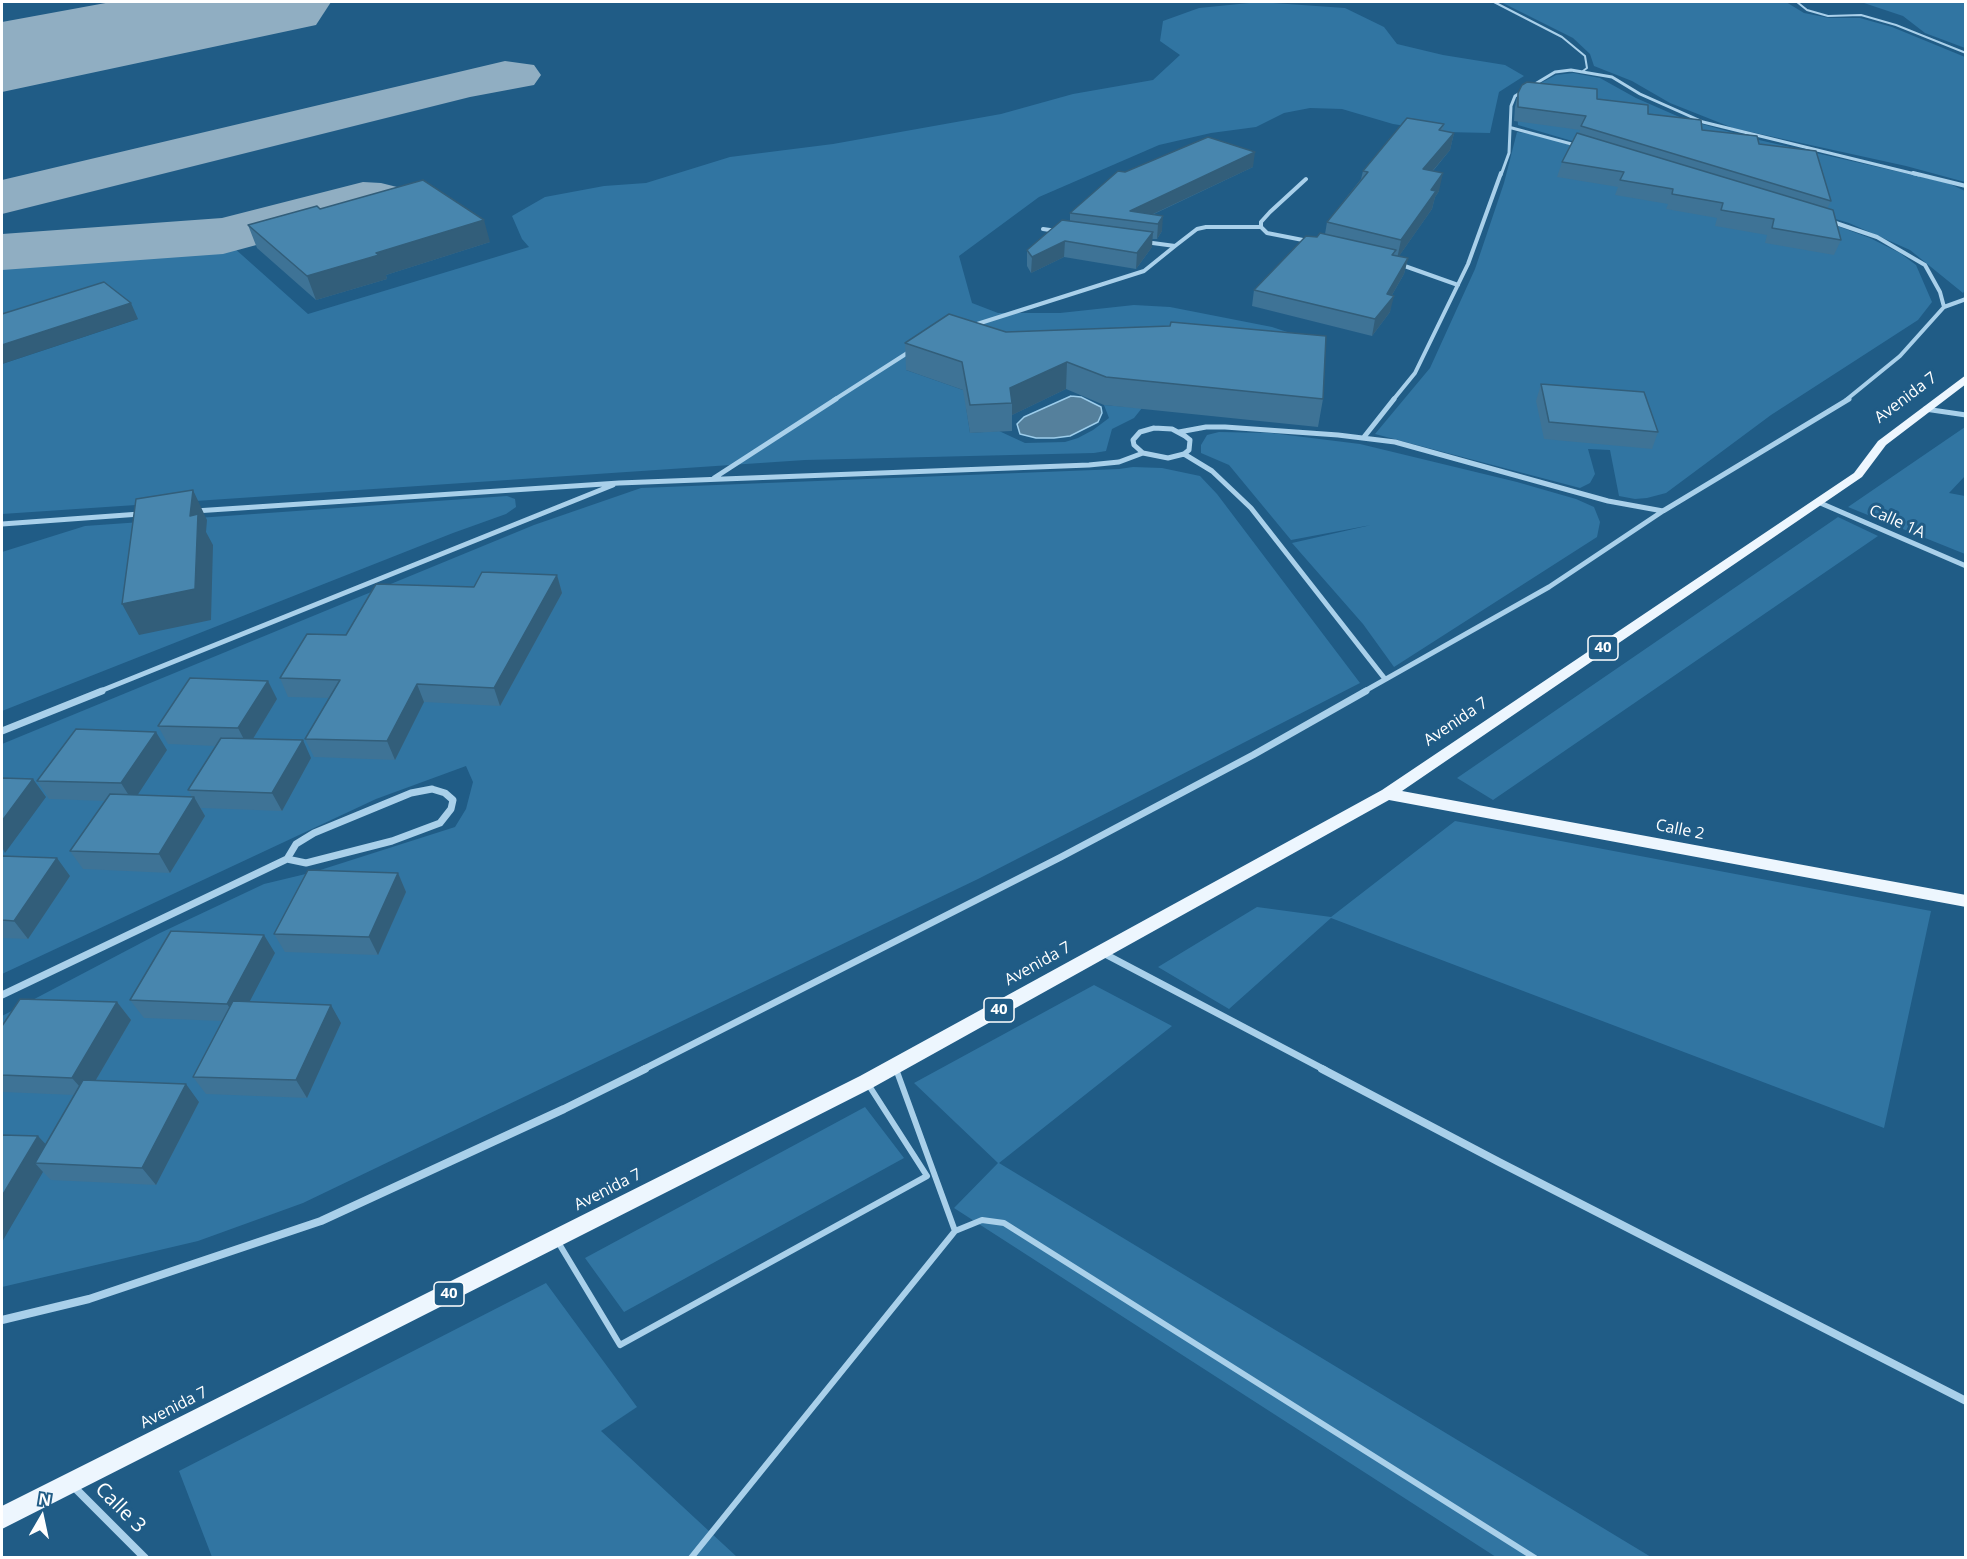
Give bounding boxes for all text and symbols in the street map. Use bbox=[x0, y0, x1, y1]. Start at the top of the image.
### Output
street label: Avenida 7 bbox=[1871, 368, 1941, 428]
street label: Calle 1A bbox=[1866, 501, 1928, 543]
road number: 40 bbox=[1588, 636, 1618, 660]
street label: Avenida 7 bbox=[1420, 694, 1492, 750]
street label: Calle 2 bbox=[1654, 816, 1706, 844]
street label: Avenida 7 bbox=[1001, 938, 1075, 990]
road number: 40 bbox=[984, 998, 1014, 1022]
street label: Avenida 7 bbox=[571, 1165, 645, 1215]
road number: 40 bbox=[434, 1282, 464, 1306]
street label: Avenida 7 bbox=[137, 1383, 211, 1433]
street label: Calle 3 bbox=[90, 1478, 150, 1538]
north arrow bbox=[12, 1487, 72, 1547]
text: N bbox=[37, 1487, 53, 1511]

